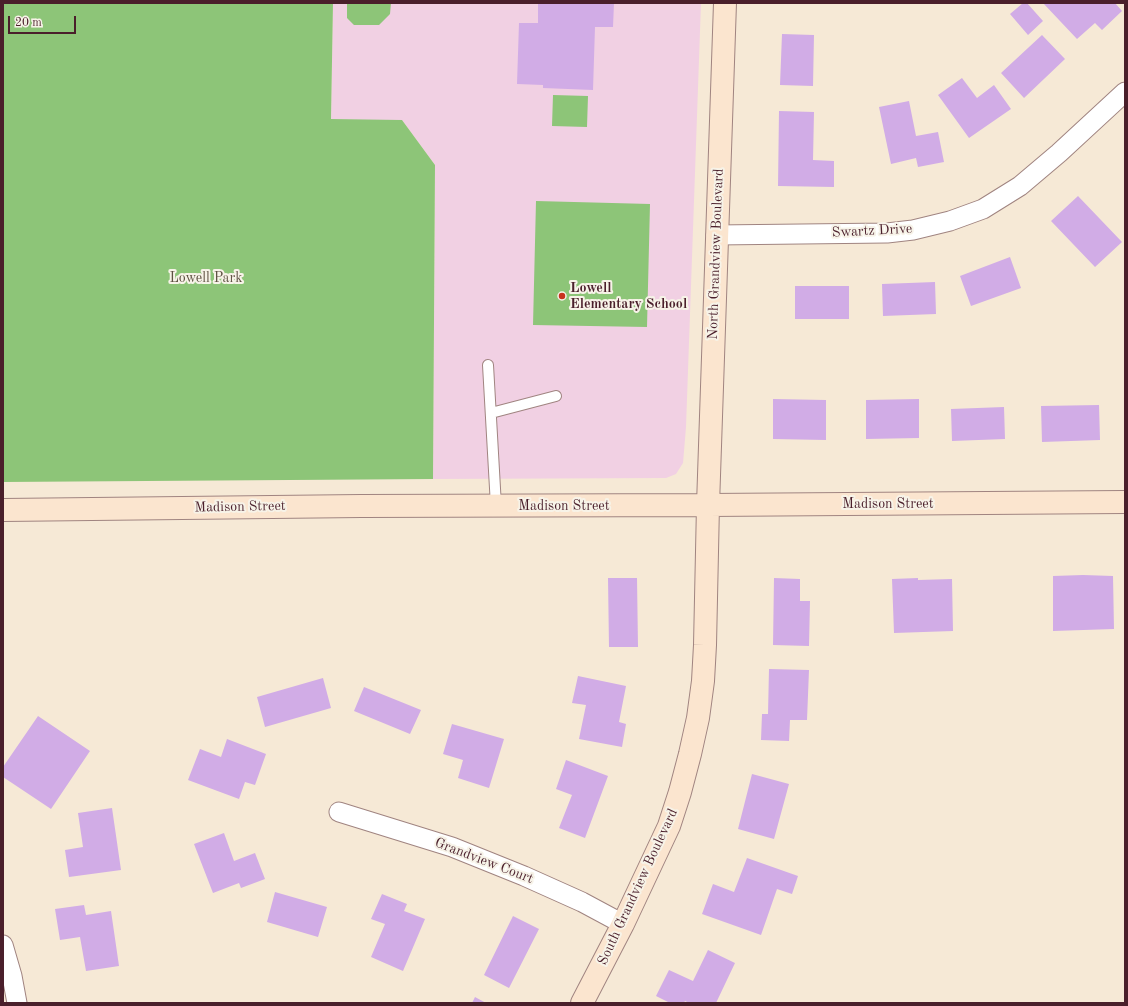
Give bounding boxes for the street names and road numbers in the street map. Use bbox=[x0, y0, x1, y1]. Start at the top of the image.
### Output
street label: North Grandview Boulevard bbox=[705, 168, 727, 340]
street label: Swartz Drive bbox=[831, 221, 913, 241]
street label: Madison Street bbox=[842, 496, 934, 512]
street label: Madison Street bbox=[194, 498, 286, 516]
street label: Madison Street bbox=[518, 498, 610, 514]
street label: South Grandview Boulevard bbox=[594, 806, 682, 968]
street label: Grandview Court bbox=[432, 834, 536, 888]

